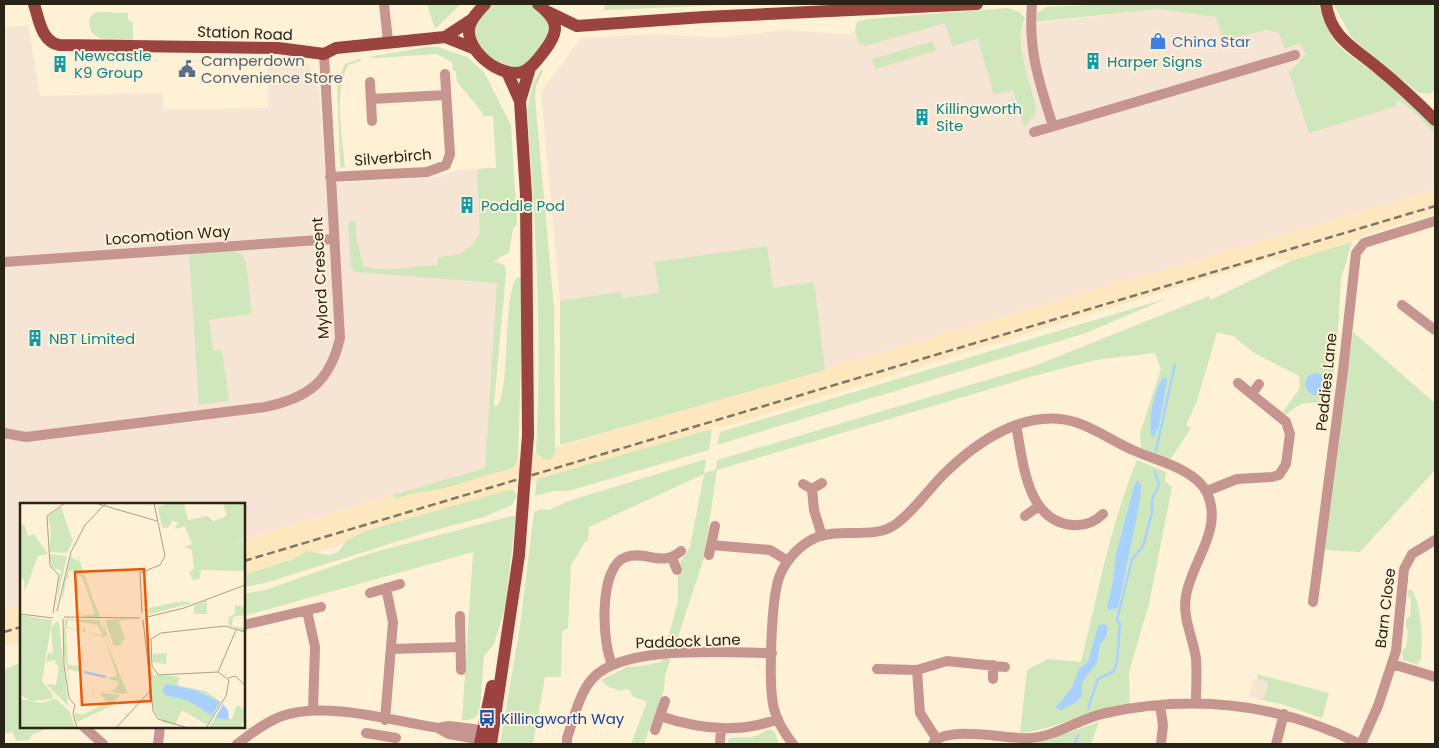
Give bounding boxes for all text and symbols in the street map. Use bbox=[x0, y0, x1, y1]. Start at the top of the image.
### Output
street label: Station Road bbox=[197, 21, 293, 45]
shop icon: China Star bbox=[1148, 31, 1168, 51]
place label: China Star bbox=[1172, 31, 1251, 52]
place label: Newcastle K9 Group bbox=[74, 45, 152, 83]
place label: Camperdown Convenience Store bbox=[201, 50, 343, 88]
building icon: Harper Signs bbox=[1083, 51, 1103, 71]
place label: Harper Signs bbox=[1107, 51, 1202, 72]
building icon: Newcastle K9 Group bbox=[50, 54, 70, 74]
public building icon: Camperdown Convenience Store bbox=[177, 59, 197, 79]
place label: Killingworth Site bbox=[936, 98, 1022, 136]
building icon: Killingworth Site bbox=[912, 107, 932, 127]
street label: Silverbirch bbox=[353, 143, 433, 171]
building icon: Poddle Pod bbox=[457, 195, 477, 215]
place label: Poddle Pod bbox=[481, 195, 565, 216]
street label: Mylord Crescent bbox=[306, 216, 334, 340]
street label: Locomotion Way bbox=[105, 220, 232, 250]
building icon: NBT Limited bbox=[25, 328, 45, 348]
place label: NBT Limited bbox=[49, 328, 135, 349]
street label: Peddies Lane bbox=[1310, 332, 1342, 432]
inset map bbox=[20, 503, 245, 728]
street label: Barn Close bbox=[1370, 567, 1400, 649]
street label: Paddock Lane bbox=[635, 629, 741, 653]
bus stop icon: Killingworth Way bbox=[477, 708, 497, 728]
place label: Killingworth Way bbox=[501, 708, 625, 729]

